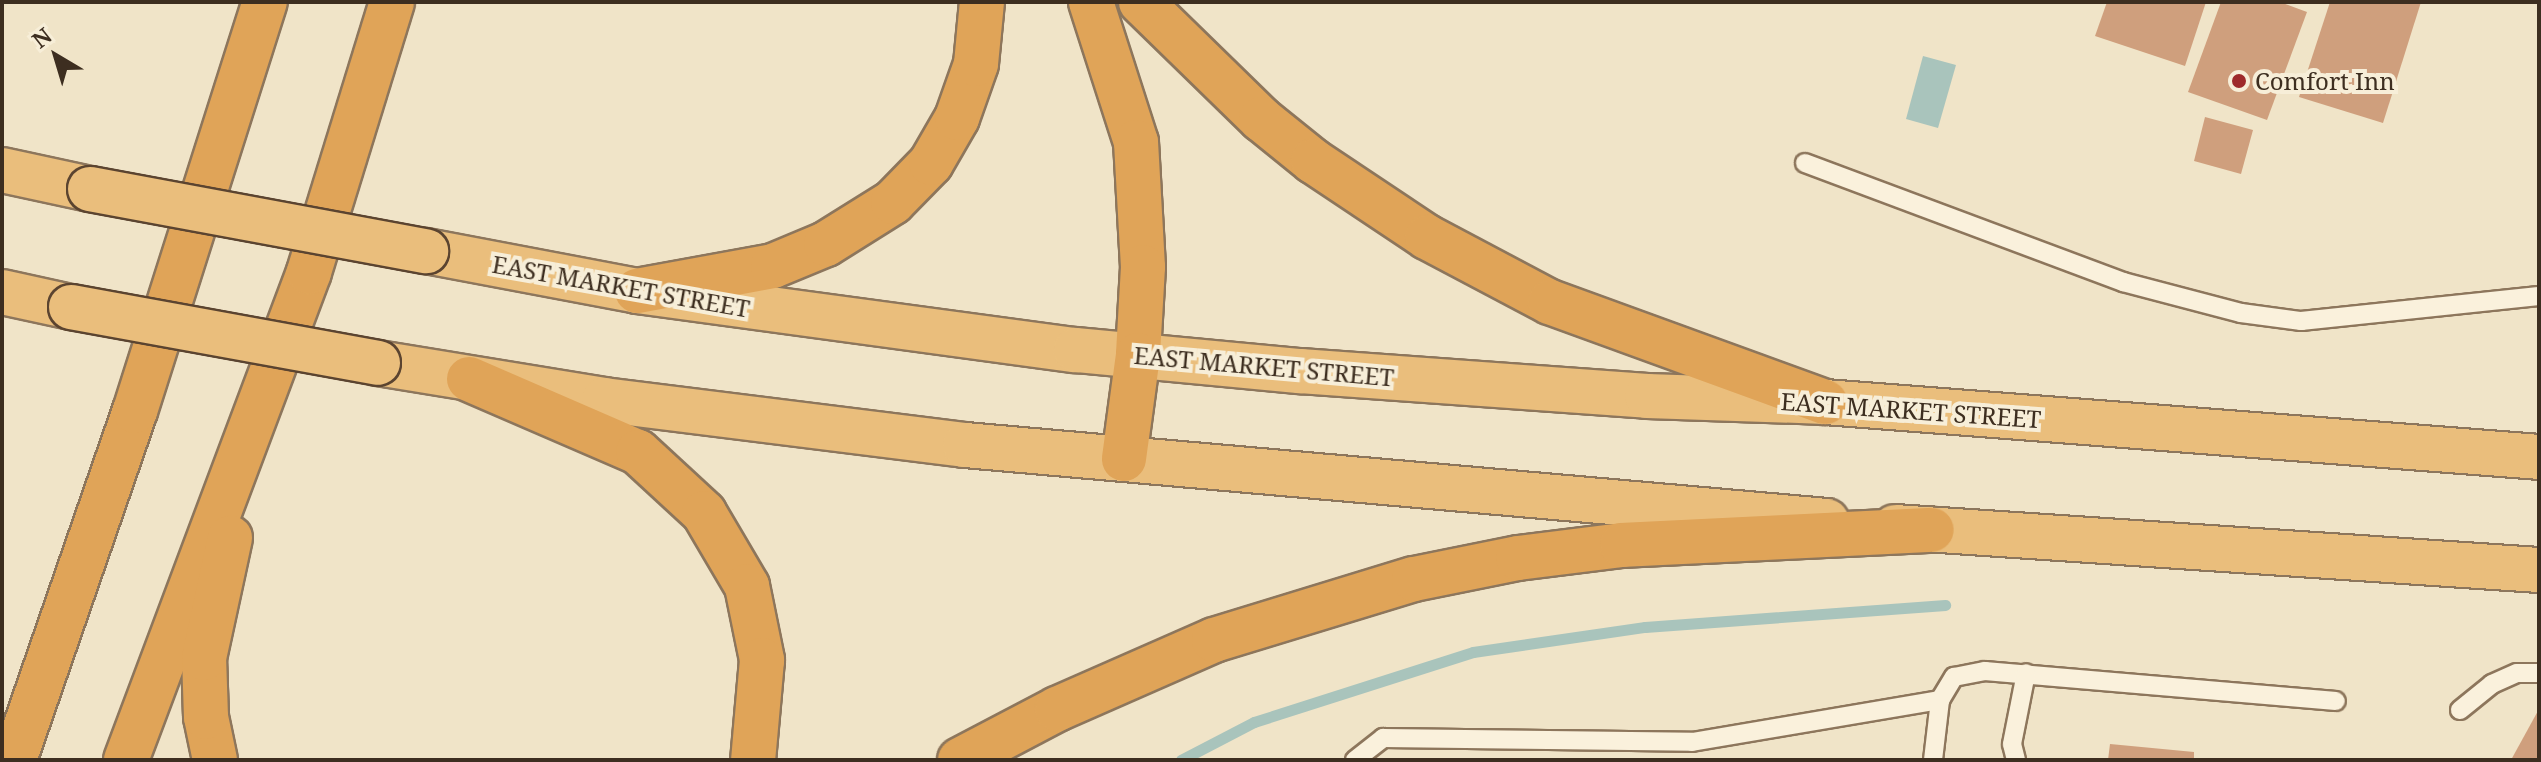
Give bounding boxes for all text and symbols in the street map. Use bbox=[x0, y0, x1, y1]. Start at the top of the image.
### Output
north arrow bbox=[16, 16, 96, 96]
text: N bbox=[25, 20, 57, 54]
place label: Comfort Inn bbox=[2255, 67, 2395, 95]
marker: Comfort Inn bbox=[2230, 72, 2248, 90]
street label: EAST MARKET STREET bbox=[490, 249, 752, 323]
street label: EAST MARKET STREET bbox=[1133, 340, 1395, 392]
street label: EAST MARKET STREET bbox=[1780, 387, 2042, 433]

